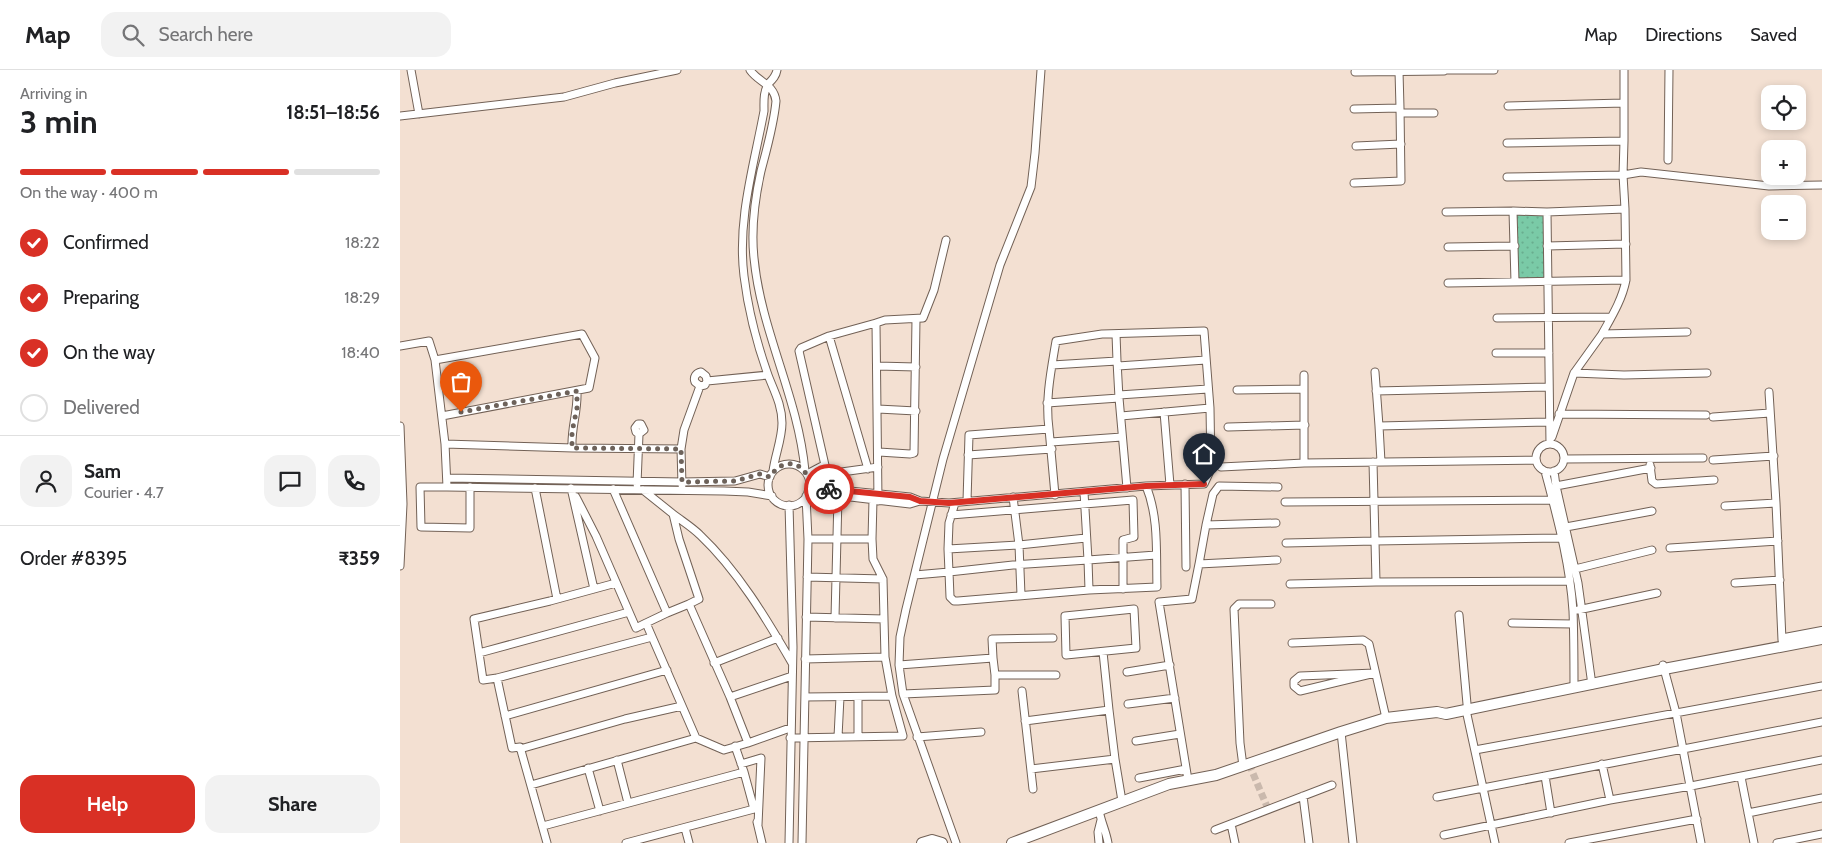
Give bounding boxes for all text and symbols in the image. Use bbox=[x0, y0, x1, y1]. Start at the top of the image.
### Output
search box bbox=[101, 12, 451, 57]
text: Map bbox=[25, 20, 71, 49]
icon: search bbox=[119, 21, 147, 49]
text: Search here bbox=[159, 23, 253, 46]
text: Map bbox=[1584, 24, 1617, 46]
text: Directions bbox=[1645, 24, 1722, 46]
text: Saved bbox=[1750, 24, 1797, 46]
text: Arriving in bbox=[20, 84, 87, 103]
map controls bbox=[1761, 85, 1806, 240]
button: locate bbox=[1761, 85, 1806, 130]
text: 18:51–18:56 bbox=[286, 101, 380, 124]
text: 3 min bbox=[20, 102, 98, 141]
button: + bbox=[1761, 140, 1806, 185]
text: On the way · 400 m bbox=[20, 183, 158, 202]
button: − bbox=[1761, 195, 1806, 240]
icon: check bbox=[20, 229, 48, 257]
text: Confirmed bbox=[63, 231, 149, 254]
text: 18:22 bbox=[345, 233, 380, 252]
icon: check bbox=[20, 284, 48, 312]
text: Preparing bbox=[63, 286, 139, 309]
text: 18:29 bbox=[344, 288, 380, 307]
icon: check bbox=[20, 339, 48, 367]
text: On the way bbox=[63, 341, 155, 364]
text: 18:40 bbox=[341, 343, 380, 362]
pin bbox=[440, 361, 482, 412]
icon: bag bbox=[447, 368, 475, 396]
text: Delivered bbox=[63, 396, 140, 419]
pin bbox=[1183, 433, 1225, 484]
icon: home bbox=[1190, 440, 1218, 468]
button: person bbox=[20, 455, 72, 507]
button: chat bbox=[264, 455, 316, 507]
button: phone bbox=[328, 455, 380, 507]
text: Sam bbox=[84, 460, 121, 483]
courier bbox=[804, 464, 854, 514]
icon: bike bbox=[815, 475, 843, 503]
text: Courier · 4.7 bbox=[84, 483, 164, 502]
text: Order #8395 bbox=[20, 547, 127, 570]
text: ₹359 bbox=[339, 547, 380, 570]
button: Help bbox=[20, 775, 195, 833]
button: Share bbox=[205, 775, 380, 833]

